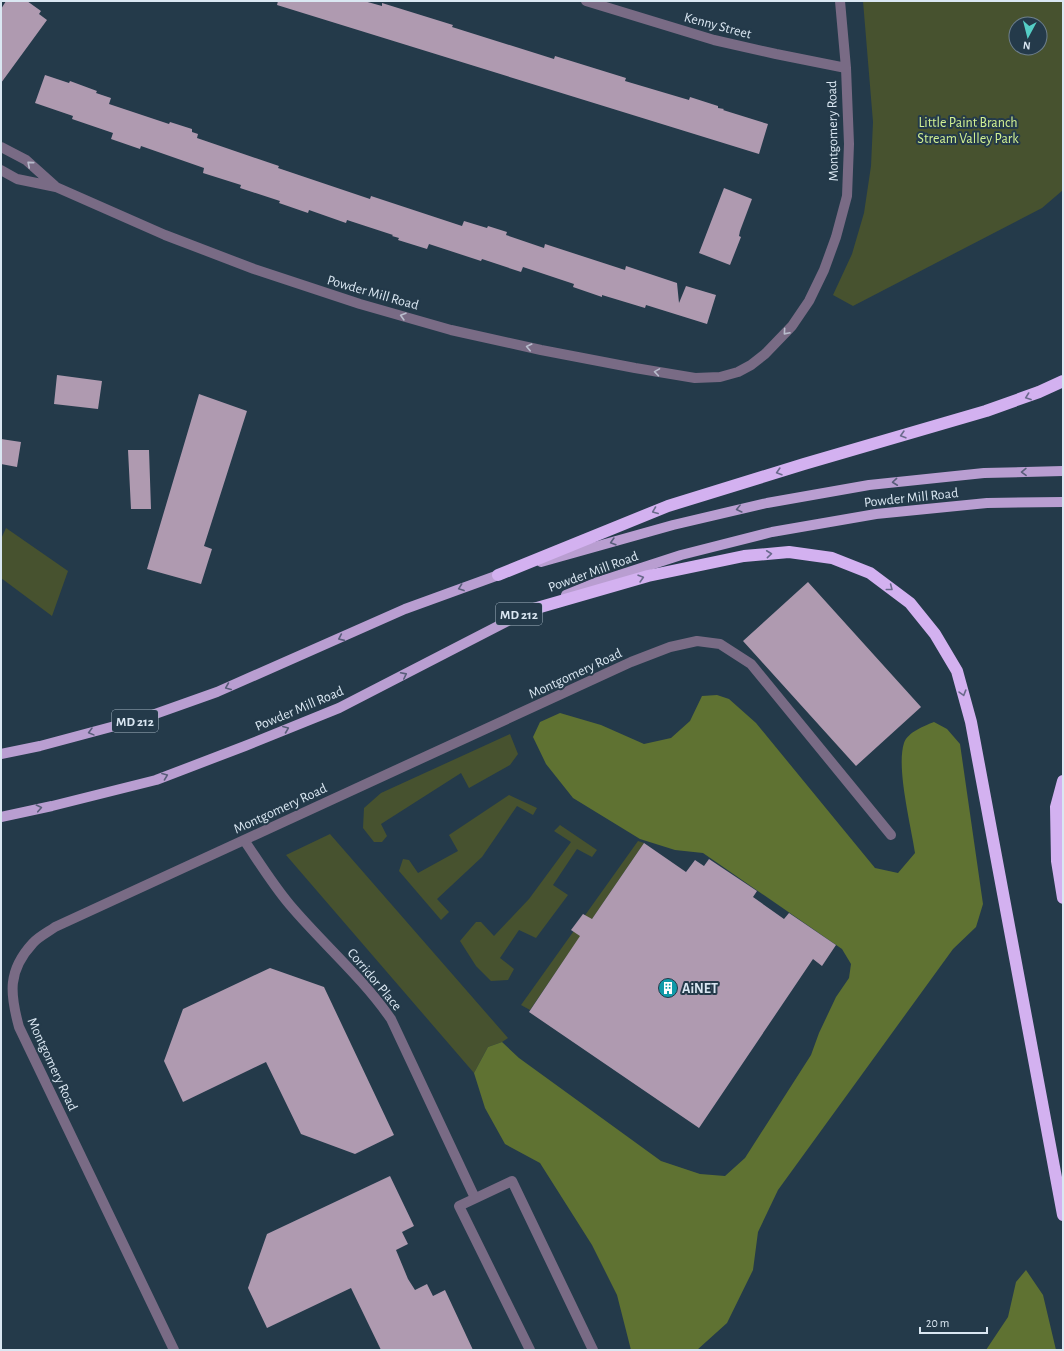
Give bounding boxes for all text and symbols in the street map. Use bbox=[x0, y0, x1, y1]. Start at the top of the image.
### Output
street label: Kenny Street bbox=[683, 10, 753, 42]
north arrow bbox=[1008, 16, 1048, 56]
text: N bbox=[1022, 40, 1031, 51]
street label: Montgomery Road bbox=[825, 80, 841, 182]
park label: Little Paint Branch Stream Valley Park bbox=[917, 116, 1019, 146]
one-way arrow bbox=[28, 162, 35, 169]
street label: Powder Mill Road bbox=[325, 273, 420, 313]
one-way arrow bbox=[400, 312, 407, 321]
one-way arrow bbox=[784, 327, 791, 335]
one-way arrow bbox=[526, 344, 532, 352]
one-way arrow bbox=[654, 368, 660, 377]
one-way arrow bbox=[1024, 392, 1031, 400]
one-way arrow bbox=[900, 430, 907, 439]
one-way arrow bbox=[775, 467, 782, 476]
one-way arrow bbox=[1021, 468, 1027, 476]
one-way arrow bbox=[891, 477, 898, 486]
street label: Powder Mill Road bbox=[863, 486, 959, 510]
one-way arrow bbox=[736, 505, 742, 513]
one-way arrow bbox=[651, 506, 659, 514]
one-way arrow bbox=[610, 537, 617, 546]
street label: Powder Mill Road bbox=[546, 549, 640, 595]
one-way arrow bbox=[766, 550, 772, 559]
one-way arrow bbox=[637, 574, 644, 583]
one-way arrow bbox=[886, 583, 893, 590]
one-way arrow bbox=[458, 584, 465, 592]
road number: MD 212 bbox=[496, 603, 542, 625]
one-way arrow bbox=[338, 633, 345, 641]
street label: Montgomery Road bbox=[527, 646, 624, 702]
one-way arrow bbox=[400, 672, 407, 679]
one-way arrow bbox=[224, 683, 231, 691]
street label: Powder Mill Road bbox=[253, 684, 346, 734]
one-way arrow bbox=[958, 689, 967, 696]
road number: MD 212 bbox=[112, 710, 158, 732]
one-way arrow bbox=[283, 726, 290, 734]
one-way arrow bbox=[88, 727, 95, 736]
one-way arrow bbox=[161, 773, 168, 781]
street label: Montgomery Road bbox=[232, 781, 329, 837]
one-way arrow bbox=[36, 805, 42, 813]
street label: Corridor Place bbox=[344, 946, 404, 1013]
building icon: AiNET bbox=[657, 977, 679, 999]
place label: AiNET bbox=[682, 982, 718, 996]
street label: Montgomery Road bbox=[24, 1016, 80, 1113]
scale bar bbox=[920, 1309, 987, 1335]
text: 20 m bbox=[926, 1317, 949, 1329]

